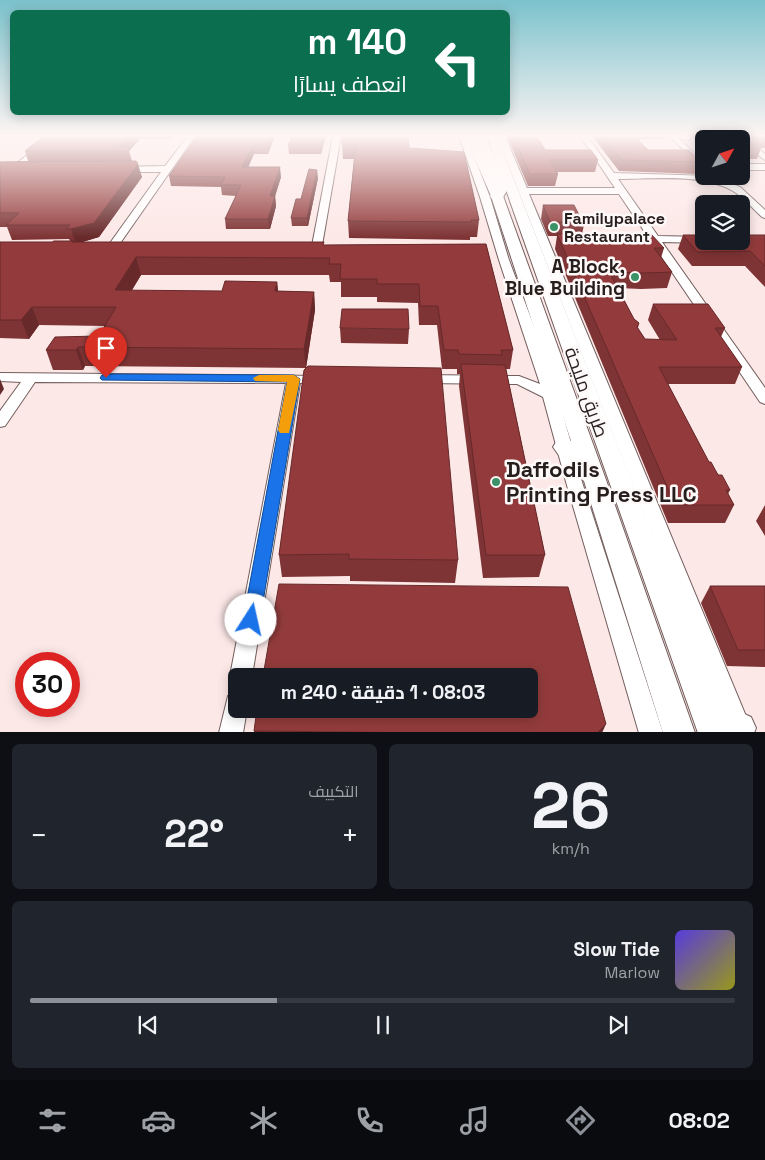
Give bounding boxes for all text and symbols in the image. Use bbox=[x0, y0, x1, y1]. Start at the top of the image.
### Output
text: 140 m bbox=[307, 20, 407, 64]
icon: left bbox=[425, 30, 490, 95]
text: انعطف يسارًا bbox=[293, 70, 407, 98]
north arrow bbox=[695, 130, 750, 185]
map controls bbox=[695, 130, 750, 250]
button: layers bbox=[695, 195, 750, 250]
place label: Familypalace Restaurant bbox=[564, 208, 665, 247]
marker: Familypalace Restaurant bbox=[548, 221, 560, 233]
place label: A Block, Blue Building bbox=[504, 254, 625, 301]
marker: A Block, Blue Building bbox=[629, 271, 641, 283]
pin bbox=[85, 327, 127, 378]
icon: arrive bbox=[92, 334, 120, 362]
street label: طريق مليحة bbox=[559, 344, 614, 441]
place label: Daffodils Printing Press LLC bbox=[506, 455, 697, 508]
marker: Daffodils Printing Press LLC bbox=[490, 476, 502, 488]
position arrow bbox=[224, 593, 276, 645]
speed limit sign: 30 bbox=[15, 652, 80, 717]
text: 08:03 · 1 دقيقة · 240 m bbox=[281, 680, 485, 705]
text: 26 bbox=[531, 764, 610, 847]
text: التكييف bbox=[308, 781, 359, 802]
text: 22° bbox=[164, 810, 224, 858]
text: − bbox=[30, 817, 47, 853]
text: + bbox=[341, 817, 359, 853]
text: km/h bbox=[552, 838, 590, 859]
text: Slow Tide bbox=[574, 937, 660, 962]
text: Marlow bbox=[604, 962, 660, 983]
icon: previous bbox=[134, 1011, 162, 1039]
icon: pause bbox=[369, 1011, 397, 1039]
icon: next bbox=[604, 1011, 632, 1039]
icon: filters bbox=[35, 1103, 70, 1138]
icon: car bbox=[141, 1103, 176, 1138]
icon: climate bbox=[246, 1103, 281, 1138]
icon: phone bbox=[352, 1103, 387, 1138]
icon: music bbox=[457, 1103, 492, 1138]
icon: directions bbox=[563, 1103, 598, 1138]
text: 08:02 bbox=[668, 1106, 730, 1134]

